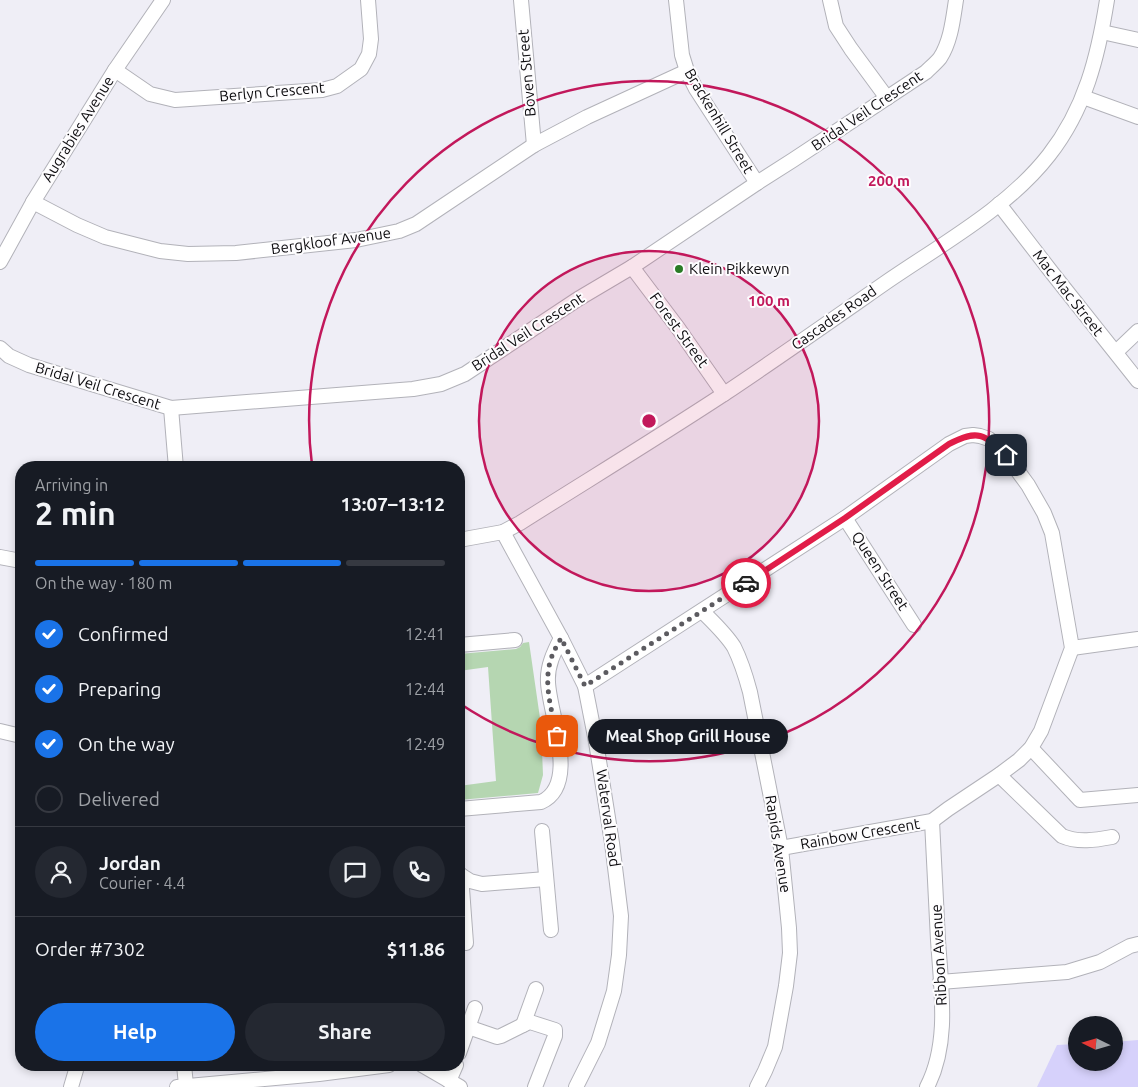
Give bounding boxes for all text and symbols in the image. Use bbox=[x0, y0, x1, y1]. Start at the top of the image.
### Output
street label: Boven Street bbox=[514, 29, 539, 117]
street label: Brackenhill Street bbox=[681, 65, 758, 176]
street label: Bridal Veil Crescent bbox=[808, 67, 926, 154]
street label: Augrabies Avenue bbox=[38, 73, 117, 185]
street label: Berlyn Crescent bbox=[218, 78, 326, 105]
text: 200 m bbox=[868, 172, 910, 189]
street label: Bergkloof Avenue bbox=[270, 224, 392, 257]
street label: Mac Mac Street bbox=[1030, 246, 1107, 339]
place label: Klein Pikkewyn bbox=[689, 260, 790, 277]
marker: Klein Pikkewyn bbox=[673, 263, 685, 275]
street label: Cascades Road bbox=[788, 282, 879, 353]
street label: Bridal Veil Crescent bbox=[468, 289, 587, 374]
street label: Forest Street bbox=[647, 289, 712, 371]
text: 100 m bbox=[748, 292, 790, 309]
street label: Bridal Veil Crescent bbox=[33, 358, 163, 413]
centre of rings bbox=[640, 412, 658, 430]
pin bbox=[985, 434, 1027, 476]
icon: home bbox=[992, 441, 1020, 469]
text: Arriving in bbox=[35, 476, 108, 494]
text: 13:07–13:12 bbox=[340, 493, 445, 515]
text: 2 min bbox=[35, 495, 116, 531]
street label: Queen Street bbox=[849, 528, 912, 613]
courier bbox=[721, 558, 771, 608]
icon: car bbox=[732, 569, 760, 597]
text: On the way · 180 m bbox=[35, 574, 172, 592]
icon: check bbox=[35, 620, 63, 648]
text: Confirmed bbox=[78, 623, 169, 645]
text: 12:41 bbox=[405, 625, 445, 643]
icon: check bbox=[35, 675, 63, 703]
text: Preparing bbox=[78, 678, 162, 700]
text: 12:44 bbox=[405, 680, 445, 698]
pin bbox=[536, 715, 578, 757]
callout: Meal Shop Grill House bbox=[587, 718, 787, 754]
icon: bag bbox=[543, 722, 571, 750]
text: Meal Shop Grill House bbox=[605, 727, 771, 745]
icon: check bbox=[35, 730, 63, 758]
text: On the way bbox=[78, 733, 175, 755]
text: 12:49 bbox=[405, 735, 445, 753]
street label: Waterval Road bbox=[593, 768, 624, 868]
text: Delivered bbox=[78, 788, 160, 810]
street label: Rapids Avenue bbox=[762, 794, 795, 894]
street label: Rainbow Crescent bbox=[799, 815, 921, 852]
button: person bbox=[35, 846, 87, 898]
button: chat bbox=[329, 846, 381, 898]
button: phone bbox=[393, 846, 445, 898]
text: Jordan bbox=[99, 852, 161, 874]
text: Courier · 4.4 bbox=[99, 874, 185, 892]
street label: Ribbon Avenue bbox=[927, 904, 950, 1006]
text: Order #7302 bbox=[35, 938, 145, 960]
text: $11.86 bbox=[387, 938, 445, 960]
button: Help bbox=[35, 1003, 235, 1061]
button: Share bbox=[245, 1003, 445, 1061]
north arrow bbox=[1068, 1016, 1122, 1071]
map controls bbox=[1068, 1016, 1123, 1071]

